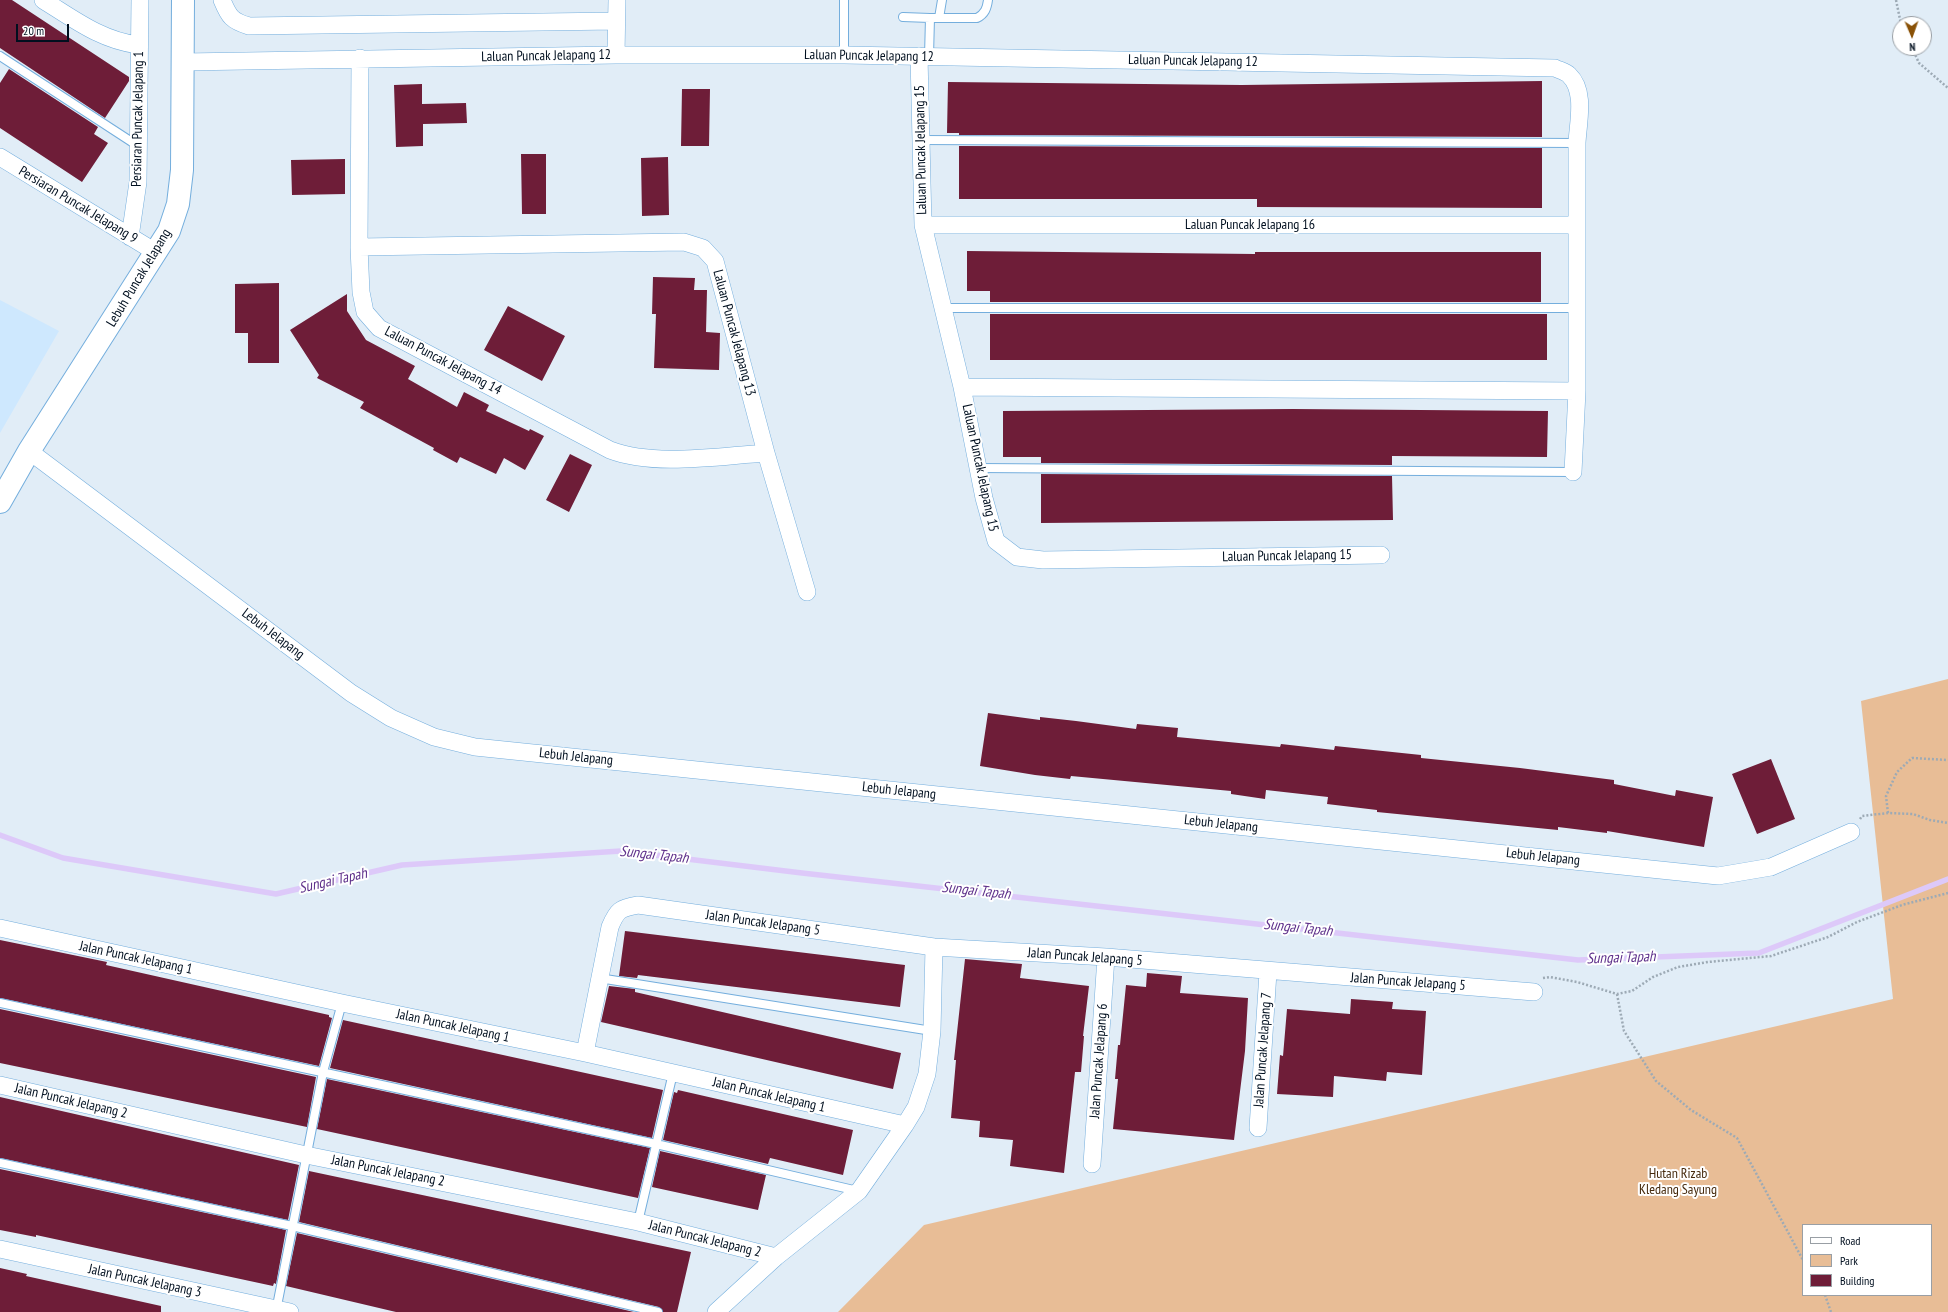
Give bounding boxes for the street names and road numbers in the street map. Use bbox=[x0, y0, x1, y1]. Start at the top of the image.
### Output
street label: Laluan Puncak Jelapang 12 bbox=[481, 46, 611, 66]
street label: Laluan Puncak Jelapang 12 bbox=[804, 46, 934, 66]
street label: Persiaran Puncak Jelapang 1 bbox=[128, 51, 148, 187]
street label: Laluan Puncak Jelapang 12 bbox=[1128, 51, 1258, 71]
street label: Laluan Puncak Jelapang 15 bbox=[911, 85, 931, 215]
street label: Persiaran Puncak Jelapang 9 bbox=[15, 163, 141, 247]
street label: Laluan Puncak Jelapang 16 bbox=[1185, 217, 1315, 233]
street label: Lebuh Puncak Jelapang bbox=[103, 226, 175, 330]
street label: Laluan Puncak Jelapang 13 bbox=[709, 268, 759, 398]
street label: Laluan Puncak Jelapang 14 bbox=[382, 323, 504, 399]
street label: Laluan Puncak Jelapang 15 bbox=[958, 403, 1002, 533]
street label: Laluan Puncak Jelapang 15 bbox=[1222, 546, 1352, 566]
street label: Lebuh Jelapang bbox=[238, 605, 308, 663]
street label: Lebuh Jelapang bbox=[538, 745, 614, 769]
street label: Lebuh Jelapang bbox=[861, 779, 937, 803]
street label: Lebuh Jelapang bbox=[1183, 812, 1259, 836]
street label: Lebuh Jelapang bbox=[1505, 845, 1581, 869]
street label: Jalan Puncak Jelapang 5 bbox=[705, 907, 821, 939]
street label: Jalan Puncak Jelapang 1 bbox=[78, 938, 194, 978]
street label: Jalan Puncak Jelapang 5 bbox=[1027, 945, 1143, 969]
street label: Jalan Puncak Jelapang 5 bbox=[1350, 970, 1466, 994]
street label: Jalan Puncak Jelapang 7 bbox=[1251, 992, 1275, 1108]
street label: Jalan Puncak Jelapang 6 bbox=[1087, 1003, 1111, 1119]
street label: Jalan Puncak Jelapang 1 bbox=[395, 1006, 511, 1046]
street label: Jalan Puncak Jelapang 1 bbox=[711, 1074, 827, 1116]
street label: Jalan Puncak Jelapang 2 bbox=[13, 1080, 129, 1122]
street label: Jalan Puncak Jelapang 2 bbox=[330, 1152, 446, 1190]
street label: Jalan Puncak Jelapang 2 bbox=[647, 1217, 763, 1261]
street label: Jalan Puncak Jelapang 3 bbox=[87, 1261, 203, 1301]

